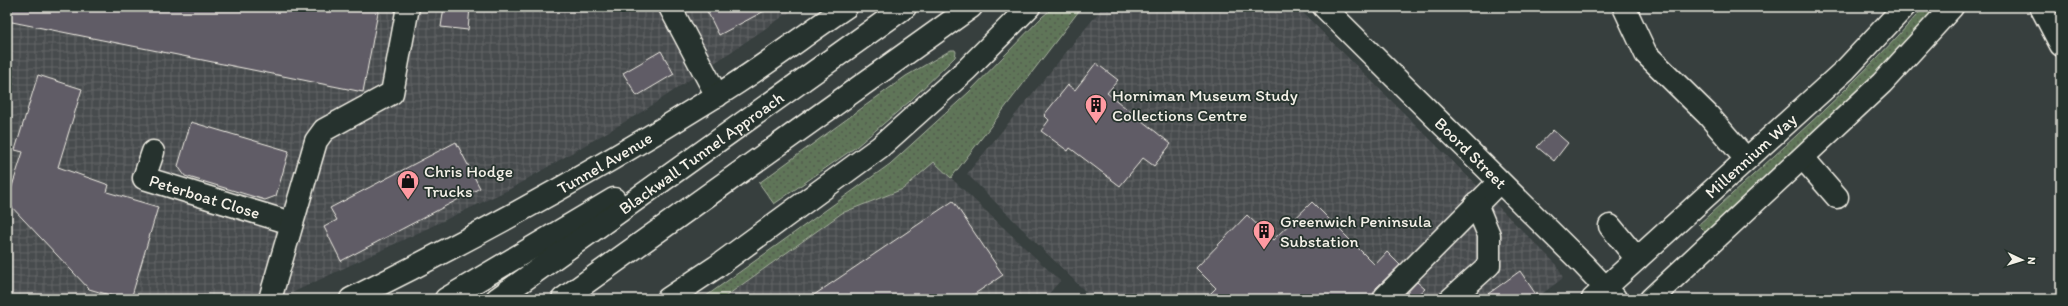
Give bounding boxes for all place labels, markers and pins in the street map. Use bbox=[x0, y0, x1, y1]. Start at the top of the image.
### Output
place label: Horniman Museum Study Collections Centre bbox=[1112, 85, 1298, 125]
building icon: Horniman Museum Study Collections Centre bbox=[1083, 92, 1109, 125]
place label: Chris Hodge Trucks bbox=[424, 161, 513, 201]
shop icon: Chris Hodge Trucks bbox=[395, 168, 421, 201]
place label: Greenwich Peninsula Substation bbox=[1280, 211, 1432, 251]
building icon: Greenwich Peninsula Substation bbox=[1251, 218, 1277, 251]

